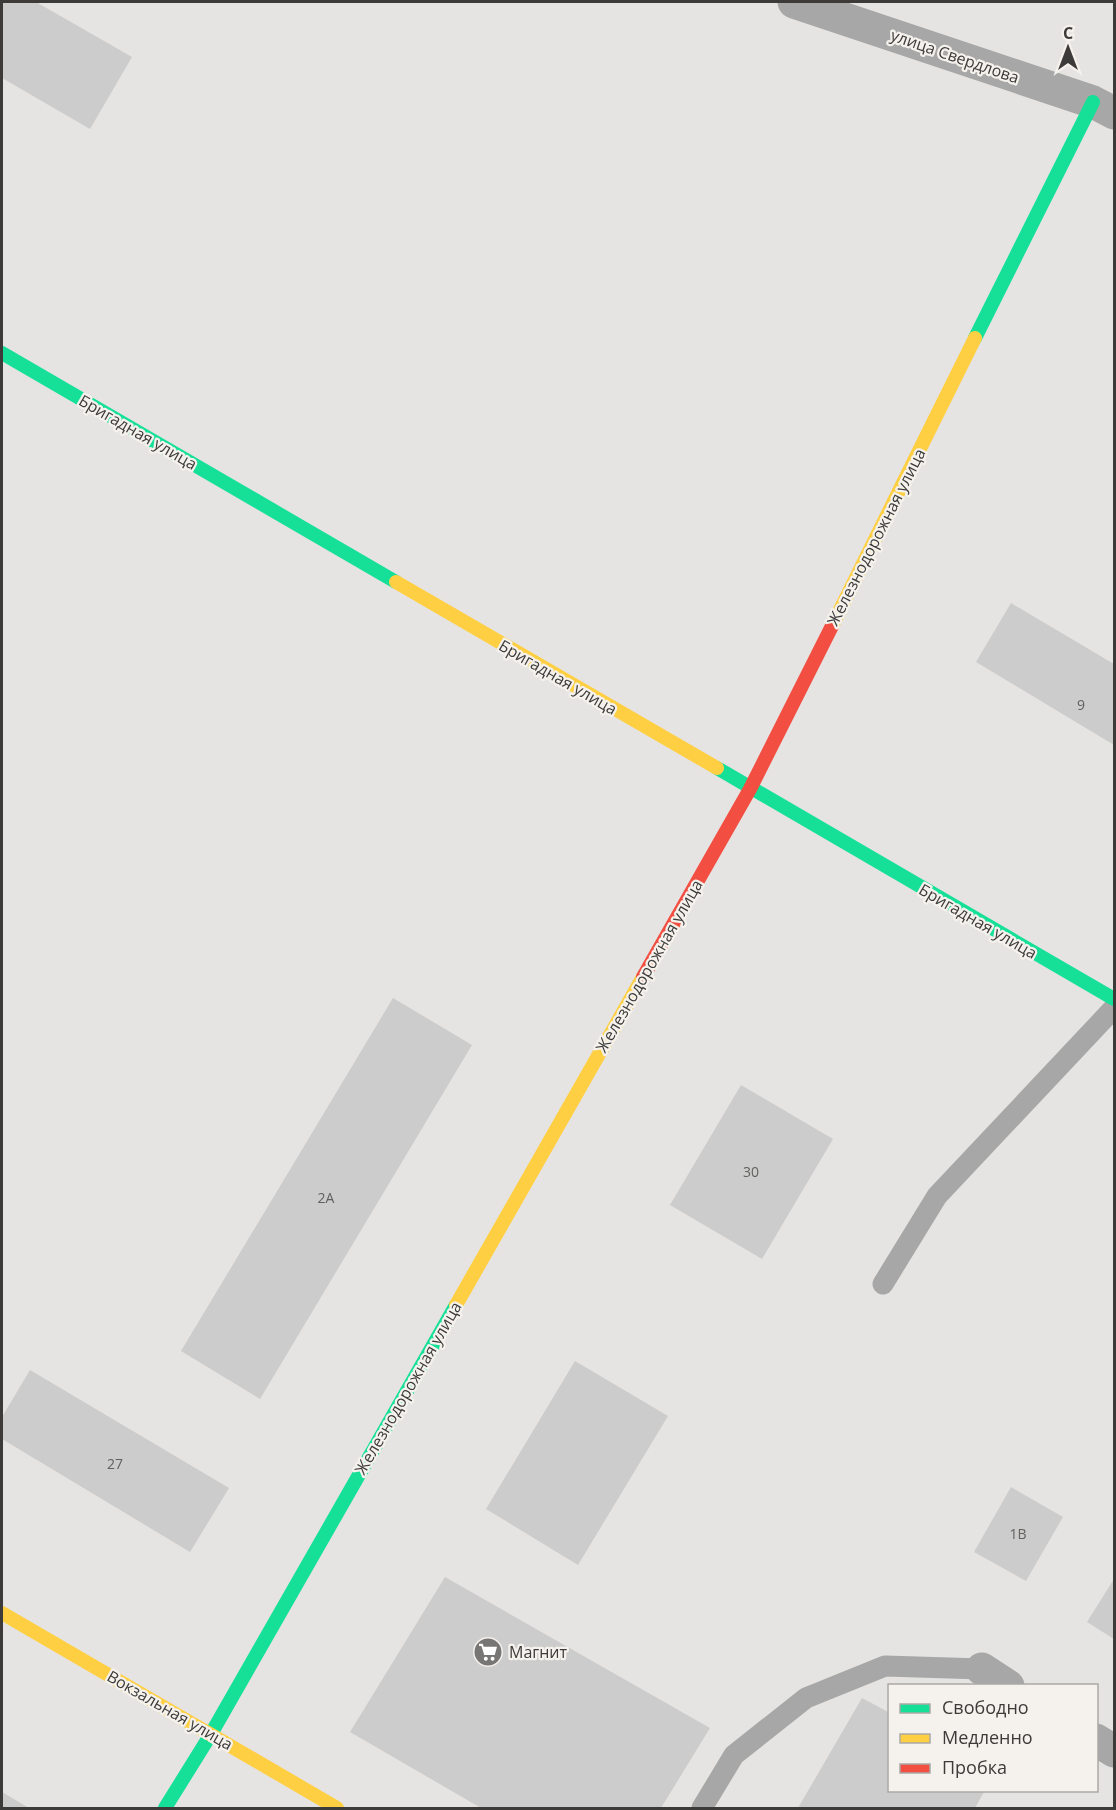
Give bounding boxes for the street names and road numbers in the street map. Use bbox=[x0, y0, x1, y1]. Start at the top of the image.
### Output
street label: улица Свердлова bbox=[888, 24, 1022, 88]
street label: Бригадная улица bbox=[75, 389, 201, 475]
street label: Железнодорожная улица bbox=[822, 445, 930, 629]
street label: Бригадная улица bbox=[495, 634, 621, 720]
street label: Железнодорожная улица bbox=[590, 875, 708, 1057]
street label: Бригадная улица bbox=[915, 878, 1041, 964]
street label: Железнодорожная улица bbox=[349, 1297, 467, 1479]
street label: Вокзальная улица bbox=[103, 1665, 237, 1755]

